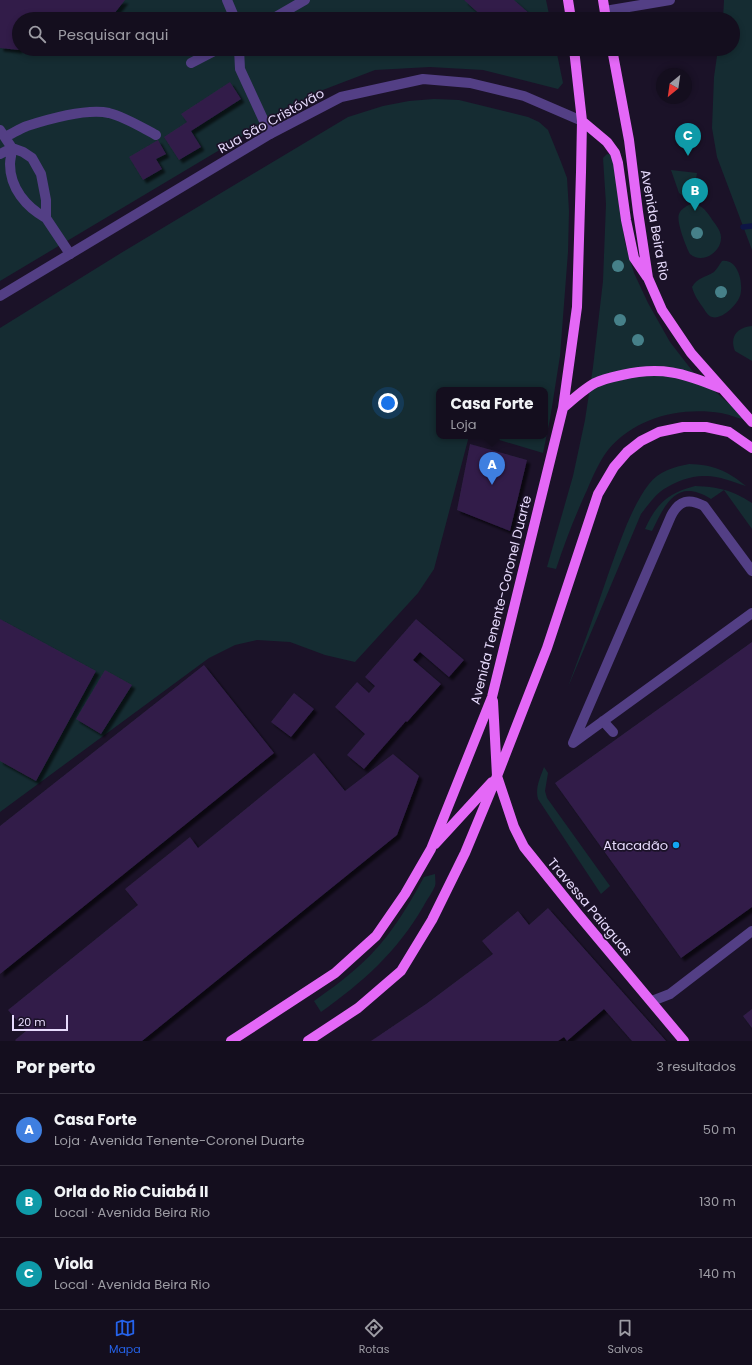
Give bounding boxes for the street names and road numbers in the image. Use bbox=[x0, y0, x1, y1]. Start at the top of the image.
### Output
street label: Rua São Cristóvão bbox=[214, 84, 328, 158]
street label: Avenida Beira Rio bbox=[636, 168, 674, 282]
street label: Avenida Tenente-Coronel Duarte bbox=[466, 493, 536, 707]
street label: Travessa Paiaguas bbox=[543, 854, 637, 960]

